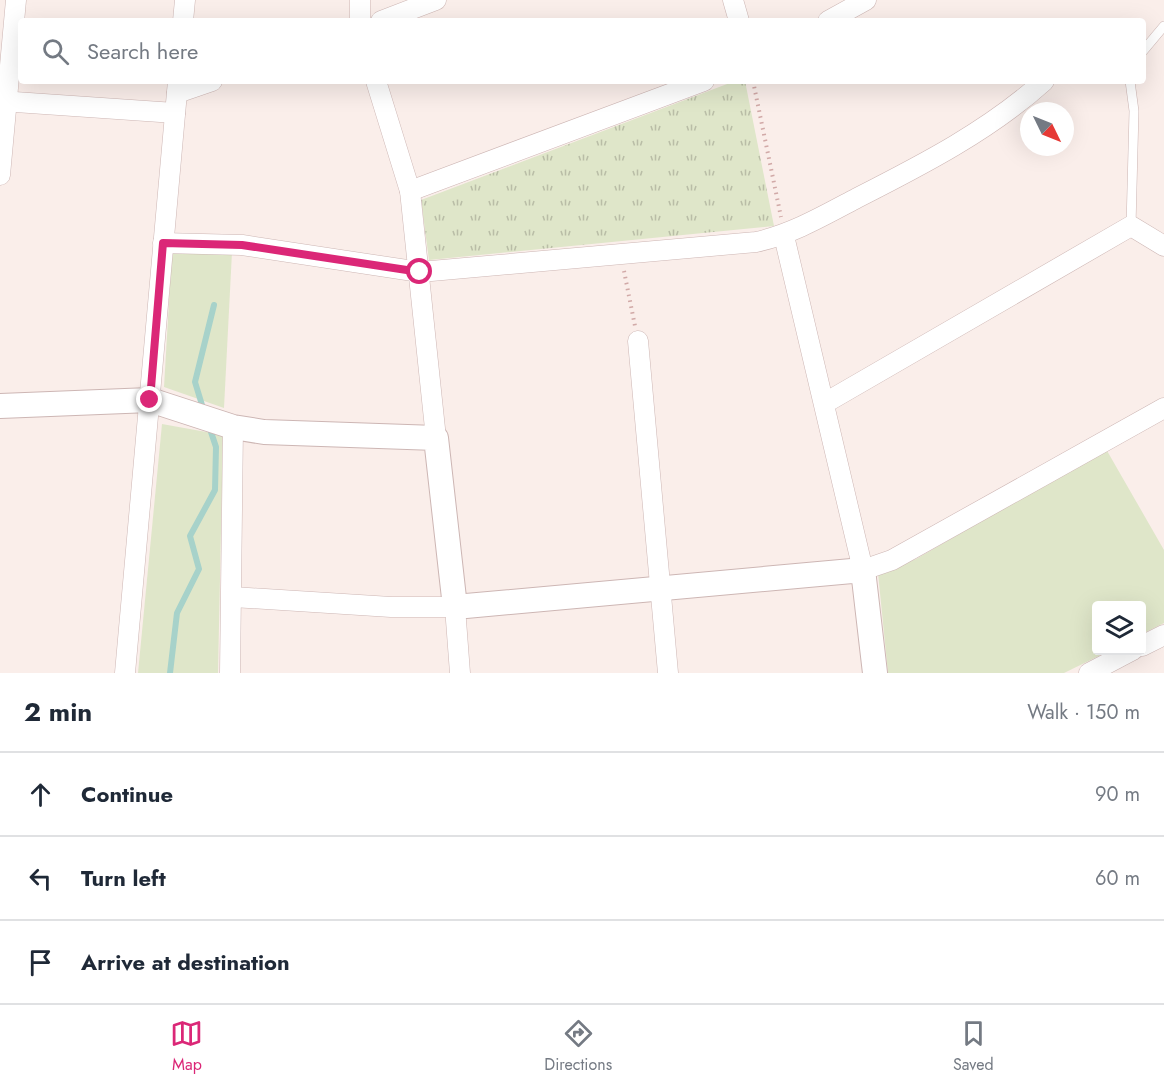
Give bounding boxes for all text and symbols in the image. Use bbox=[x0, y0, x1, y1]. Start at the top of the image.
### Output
search box bbox=[18, 18, 1146, 84]
icon: search bbox=[39, 35, 72, 68]
text: Search here bbox=[87, 35, 198, 67]
north arrow bbox=[1020, 102, 1074, 156]
route start bbox=[406, 258, 432, 284]
route end bbox=[136, 386, 162, 412]
map controls bbox=[1092, 601, 1146, 655]
button: layers bbox=[1092, 601, 1146, 655]
text: 2 min bbox=[24, 693, 92, 731]
text: Walk · 150 m bbox=[1027, 698, 1140, 727]
icon: ahead bbox=[24, 778, 57, 811]
text: Continue bbox=[81, 778, 173, 810]
text: 90 m bbox=[1095, 780, 1140, 809]
icon: left bbox=[24, 862, 57, 895]
text: Turn left bbox=[81, 862, 166, 894]
text: 60 m bbox=[1095, 864, 1140, 893]
icon: arrive bbox=[24, 946, 57, 979]
text: Arrive at destination bbox=[81, 946, 290, 978]
tab: Map bbox=[170, 1017, 203, 1076]
tab: Directions bbox=[544, 1017, 612, 1076]
tab: Saved bbox=[953, 1017, 994, 1076]

